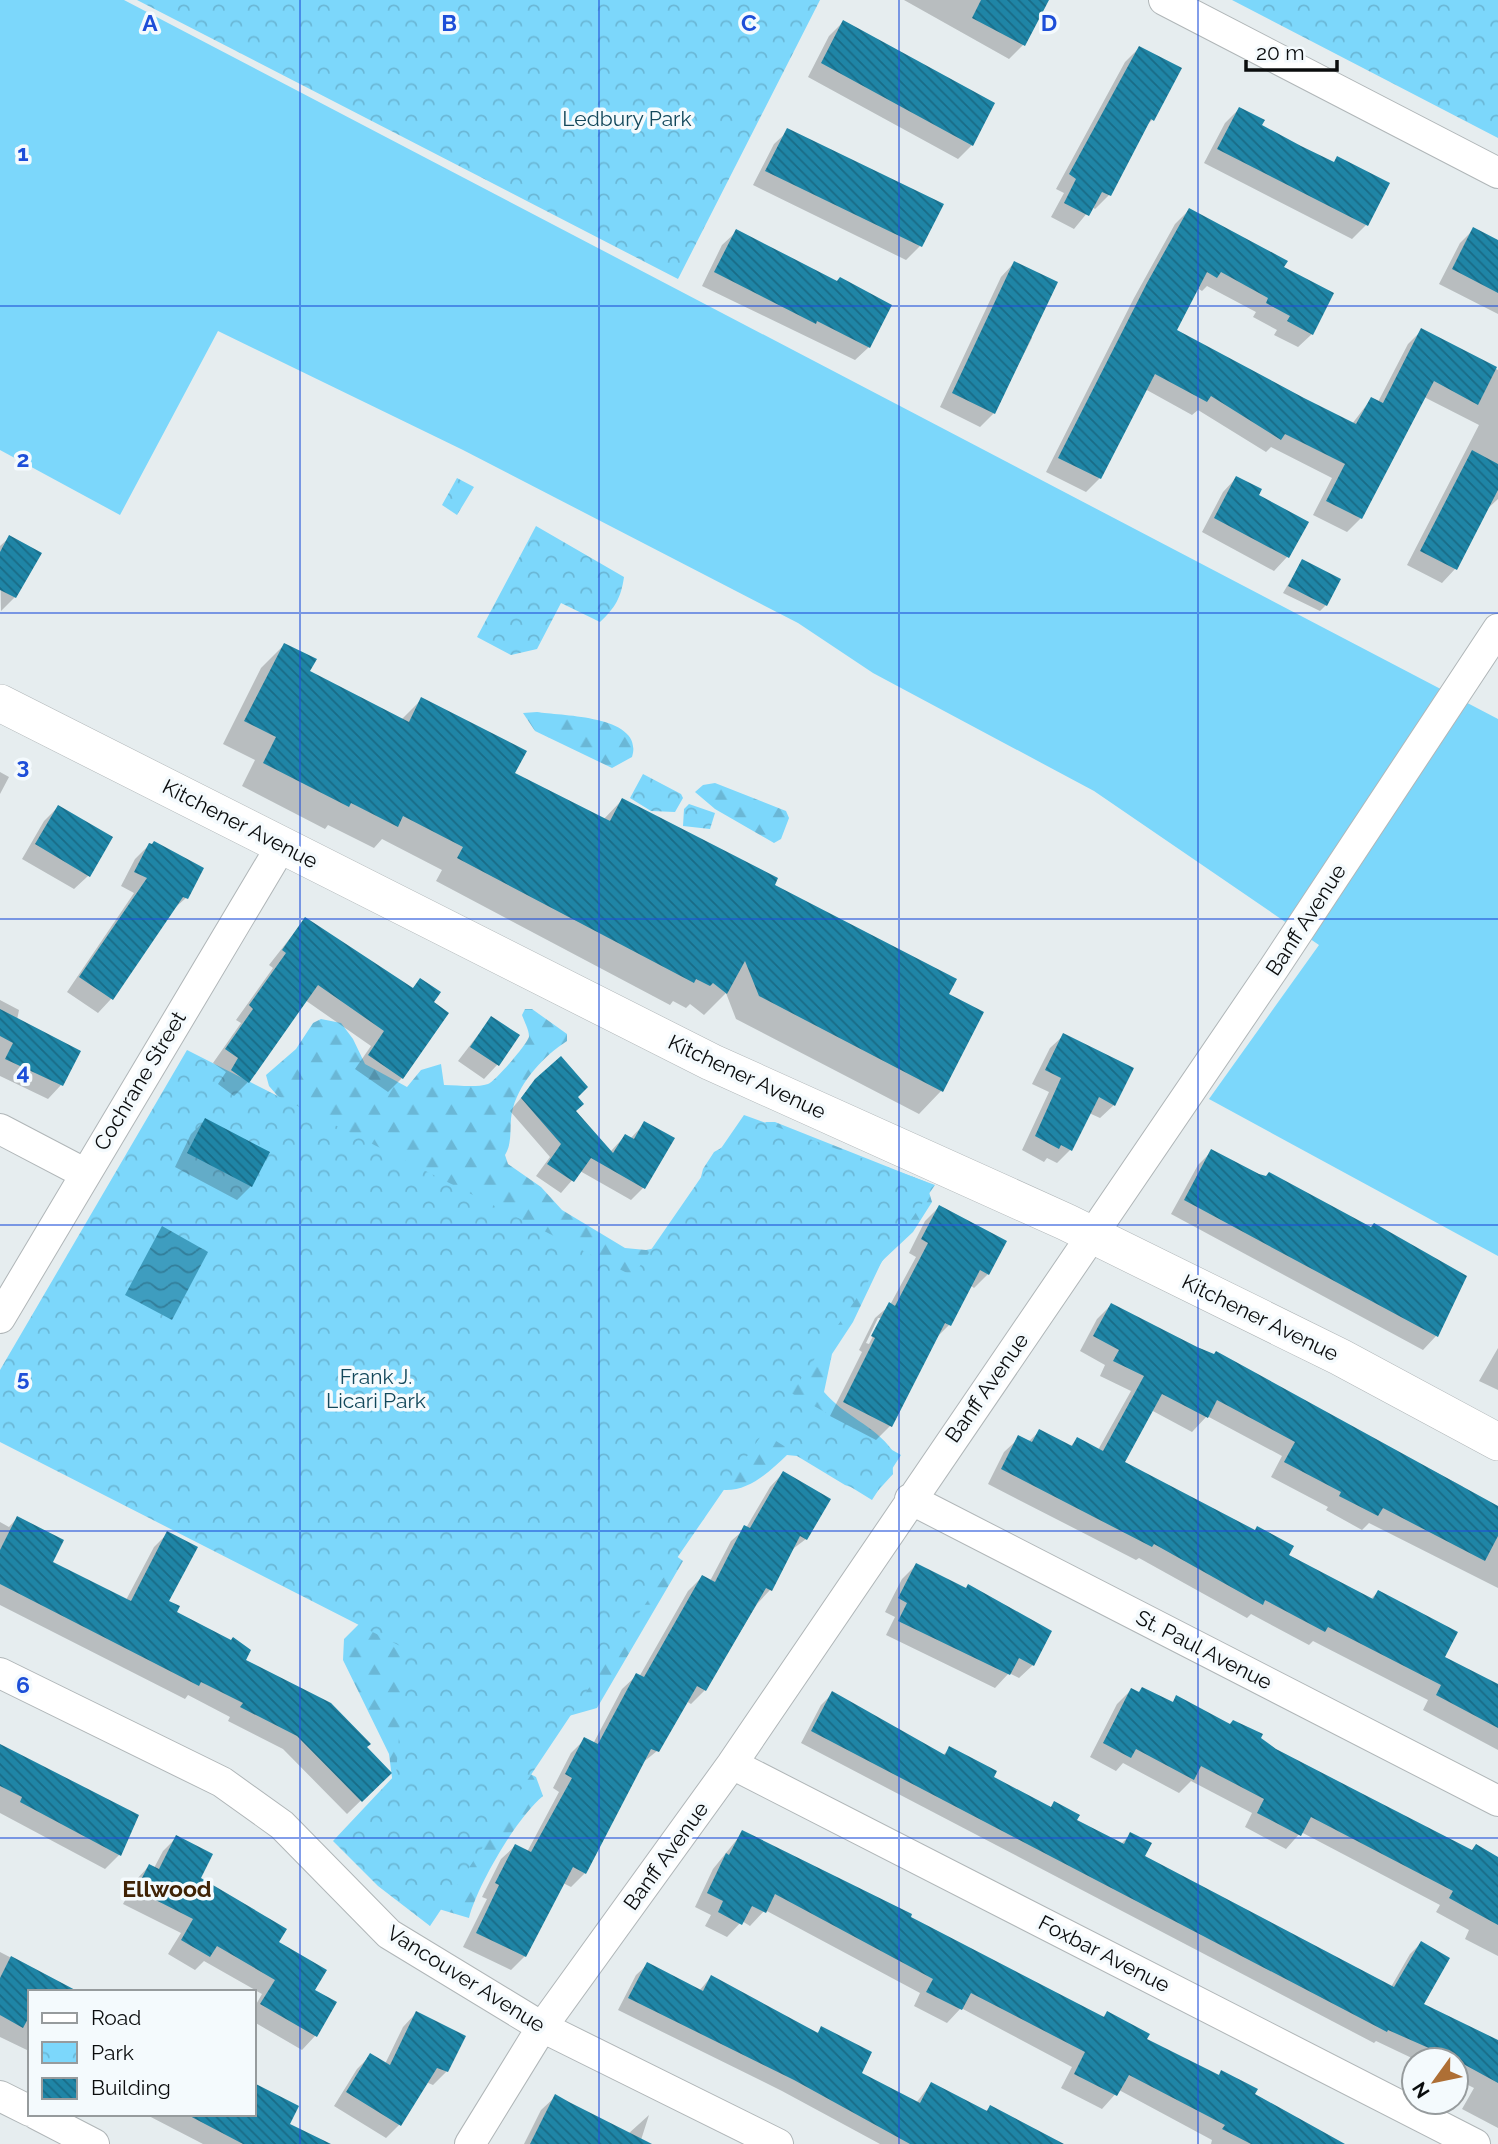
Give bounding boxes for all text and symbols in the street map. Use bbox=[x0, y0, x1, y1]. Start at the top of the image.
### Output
text: A bbox=[142, 9, 158, 36]
text: B bbox=[441, 9, 457, 36]
text: C bbox=[741, 9, 757, 36]
text: D bbox=[1041, 9, 1057, 36]
scale bar bbox=[1246, 28, 1337, 72]
text: 20 m bbox=[1256, 40, 1304, 65]
park label: Ledbury Park bbox=[562, 106, 692, 131]
text: 1 bbox=[17, 139, 29, 166]
text: 2 bbox=[17, 445, 29, 472]
text: 3 bbox=[17, 752, 29, 779]
street label: Kitchener Avenue bbox=[158, 774, 322, 873]
street label: Banff Avenue bbox=[1260, 859, 1351, 980]
street label: Cochrane Street bbox=[88, 1007, 191, 1155]
street label: Kitchener Avenue bbox=[664, 1029, 830, 1124]
text: 4 bbox=[16, 1058, 30, 1085]
street label: Kitchener Avenue bbox=[1178, 1269, 1342, 1366]
street label: Banff Avenue bbox=[940, 1328, 1033, 1447]
text: 5 bbox=[17, 1364, 30, 1391]
park label: Frank J. Licari Park bbox=[326, 1364, 426, 1413]
street label: St. Paul Avenue bbox=[1132, 1605, 1276, 1695]
text: 6 bbox=[16, 1671, 30, 1698]
street label: Banff Avenue bbox=[618, 1797, 713, 1915]
district label: Ellwood bbox=[122, 1875, 212, 1902]
street label: Foxbar Avenue bbox=[1034, 1910, 1174, 1997]
street label: Vancouver Avenue bbox=[383, 1920, 550, 2037]
legend bbox=[28, 1990, 256, 2116]
text: Road bbox=[91, 2005, 141, 2030]
text: Park bbox=[91, 2040, 134, 2065]
north arrow bbox=[1400, 2046, 1470, 2116]
text: Building bbox=[91, 2075, 171, 2100]
text: N bbox=[1408, 2078, 1434, 2102]

